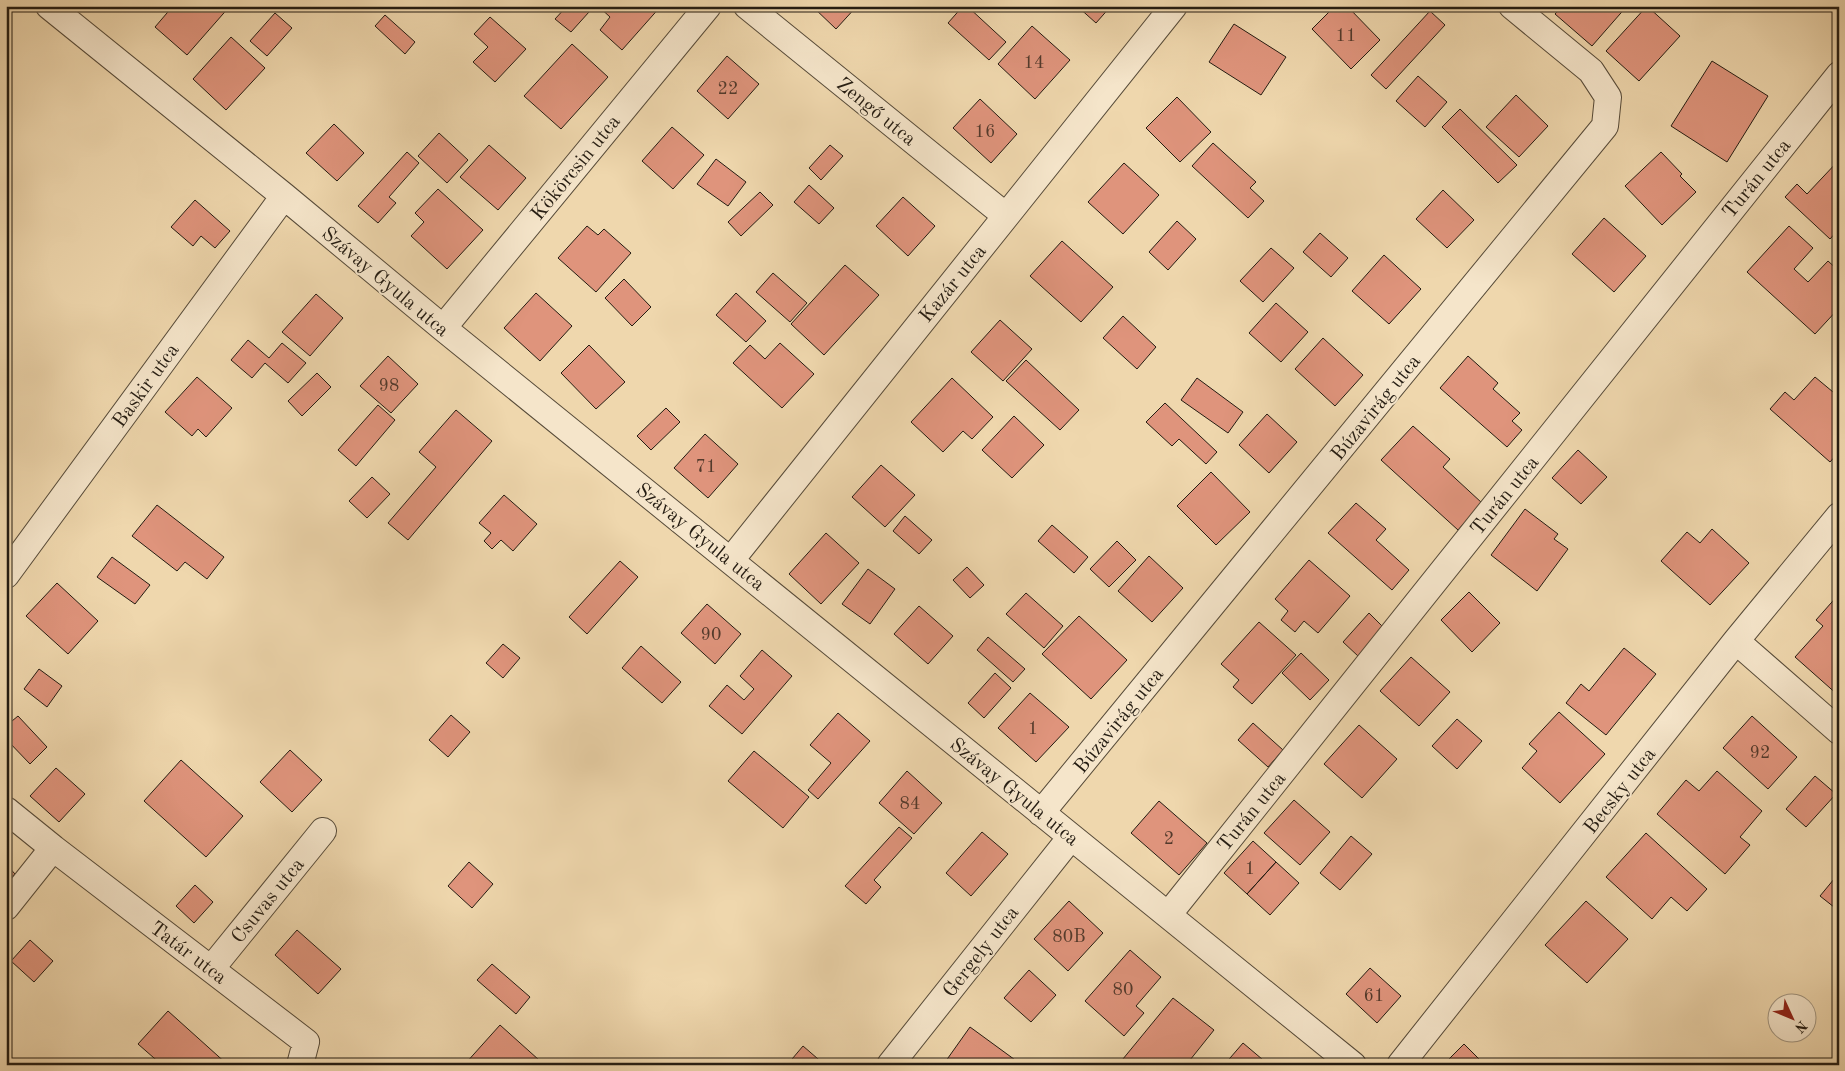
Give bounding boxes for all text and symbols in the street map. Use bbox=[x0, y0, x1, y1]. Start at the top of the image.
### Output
house number: 11 bbox=[1336, 27, 1356, 45]
house number: 14 bbox=[1024, 54, 1044, 72]
street label: Zengő utca bbox=[832, 75, 919, 150]
house number: 22 bbox=[718, 80, 738, 98]
street label: Kökörcsin utca bbox=[528, 112, 625, 225]
house number: 16 bbox=[975, 123, 995, 141]
street label: Turán utca bbox=[1720, 136, 1796, 223]
street label: Szávay Gyula utca bbox=[317, 224, 452, 341]
street label: Kazár utca bbox=[916, 241, 991, 327]
street label: Baskir utca bbox=[110, 340, 184, 432]
street label: Búzavirág utca bbox=[1328, 352, 1425, 465]
house number: 98 bbox=[379, 377, 399, 395]
street label: Turán utca bbox=[1468, 453, 1544, 540]
house number: 71 bbox=[696, 458, 716, 476]
street label: Szávay Gyula utca bbox=[632, 480, 768, 595]
house number: 90 bbox=[701, 626, 721, 644]
street label: Búzavirág utca bbox=[1071, 665, 1168, 778]
house number: 1 bbox=[1028, 720, 1038, 738]
street label: Szávay Gyula utca bbox=[946, 735, 1082, 850]
street label: Becsky utca bbox=[1581, 744, 1660, 838]
house number: 92 bbox=[1750, 744, 1770, 762]
street label: Turán utca bbox=[1215, 769, 1291, 856]
house number: 84 bbox=[900, 795, 920, 813]
house number: 2 bbox=[1164, 830, 1174, 848]
street label: Csuvas utca bbox=[228, 855, 309, 948]
house number: 1 bbox=[1245, 860, 1255, 878]
street label: Gergely utca bbox=[940, 903, 1023, 1002]
street label: Tatár utca bbox=[146, 919, 230, 989]
house number: 80B bbox=[1052, 928, 1086, 946]
house number: 80 bbox=[1113, 981, 1133, 999]
house number: 61 bbox=[1364, 987, 1384, 1005]
north arrow bbox=[1768, 994, 1818, 1044]
text: N bbox=[1792, 1018, 1809, 1035]

